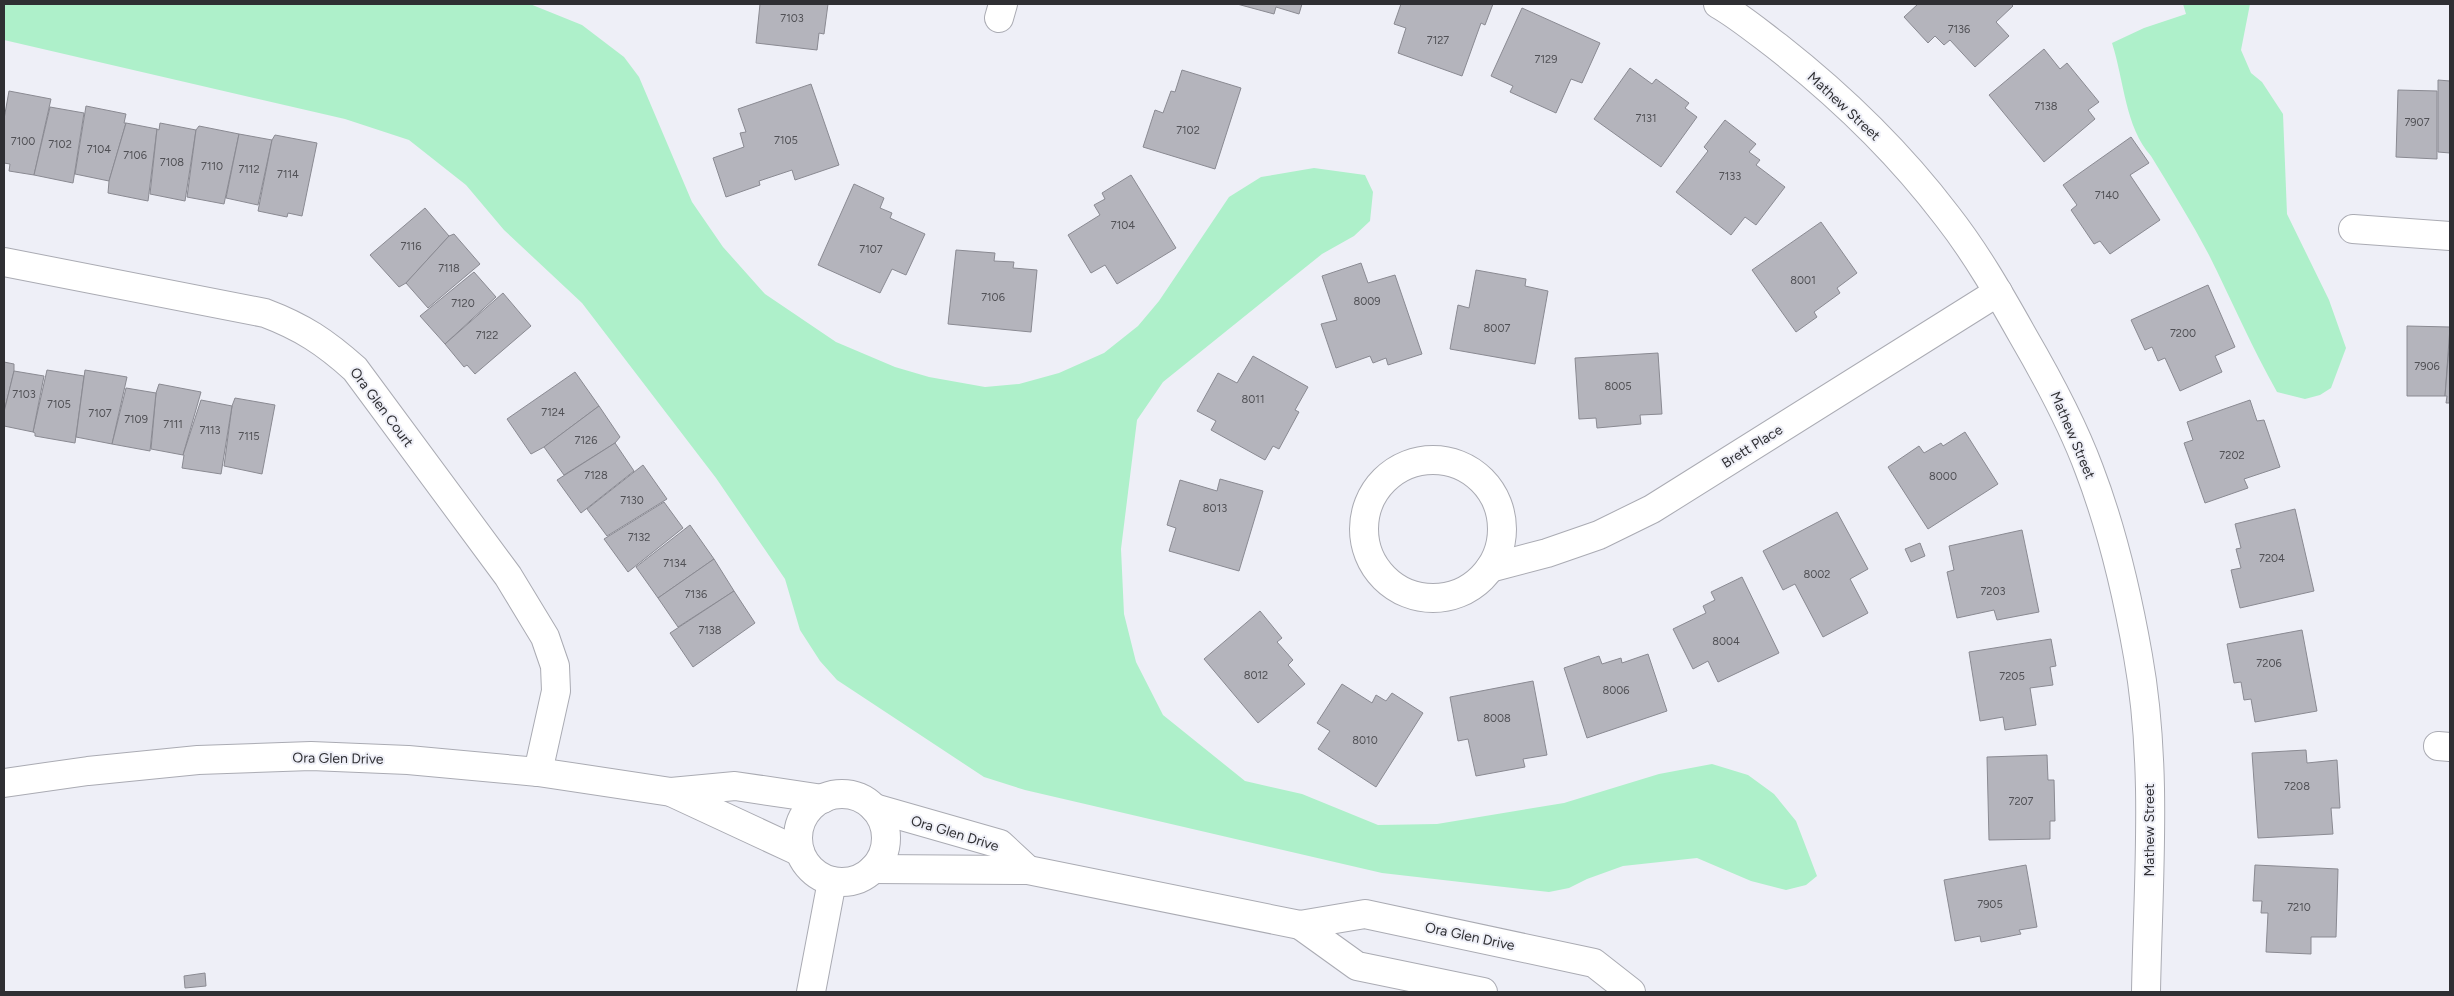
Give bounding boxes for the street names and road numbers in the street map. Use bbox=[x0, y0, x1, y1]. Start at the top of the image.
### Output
street label: Mathew Street bbox=[1804, 68, 1884, 144]
street label: Ora Glen Court bbox=[346, 364, 417, 450]
street label: Mathew Street bbox=[2047, 389, 2099, 481]
street label: Brett Place bbox=[1719, 421, 1786, 472]
street label: Ora Glen Drive bbox=[292, 749, 384, 768]
street label: Mathew Street bbox=[2141, 783, 2158, 877]
street label: Ora Glen Drive bbox=[909, 812, 1001, 855]
street label: Ora Glen Drive bbox=[1424, 919, 1517, 954]

